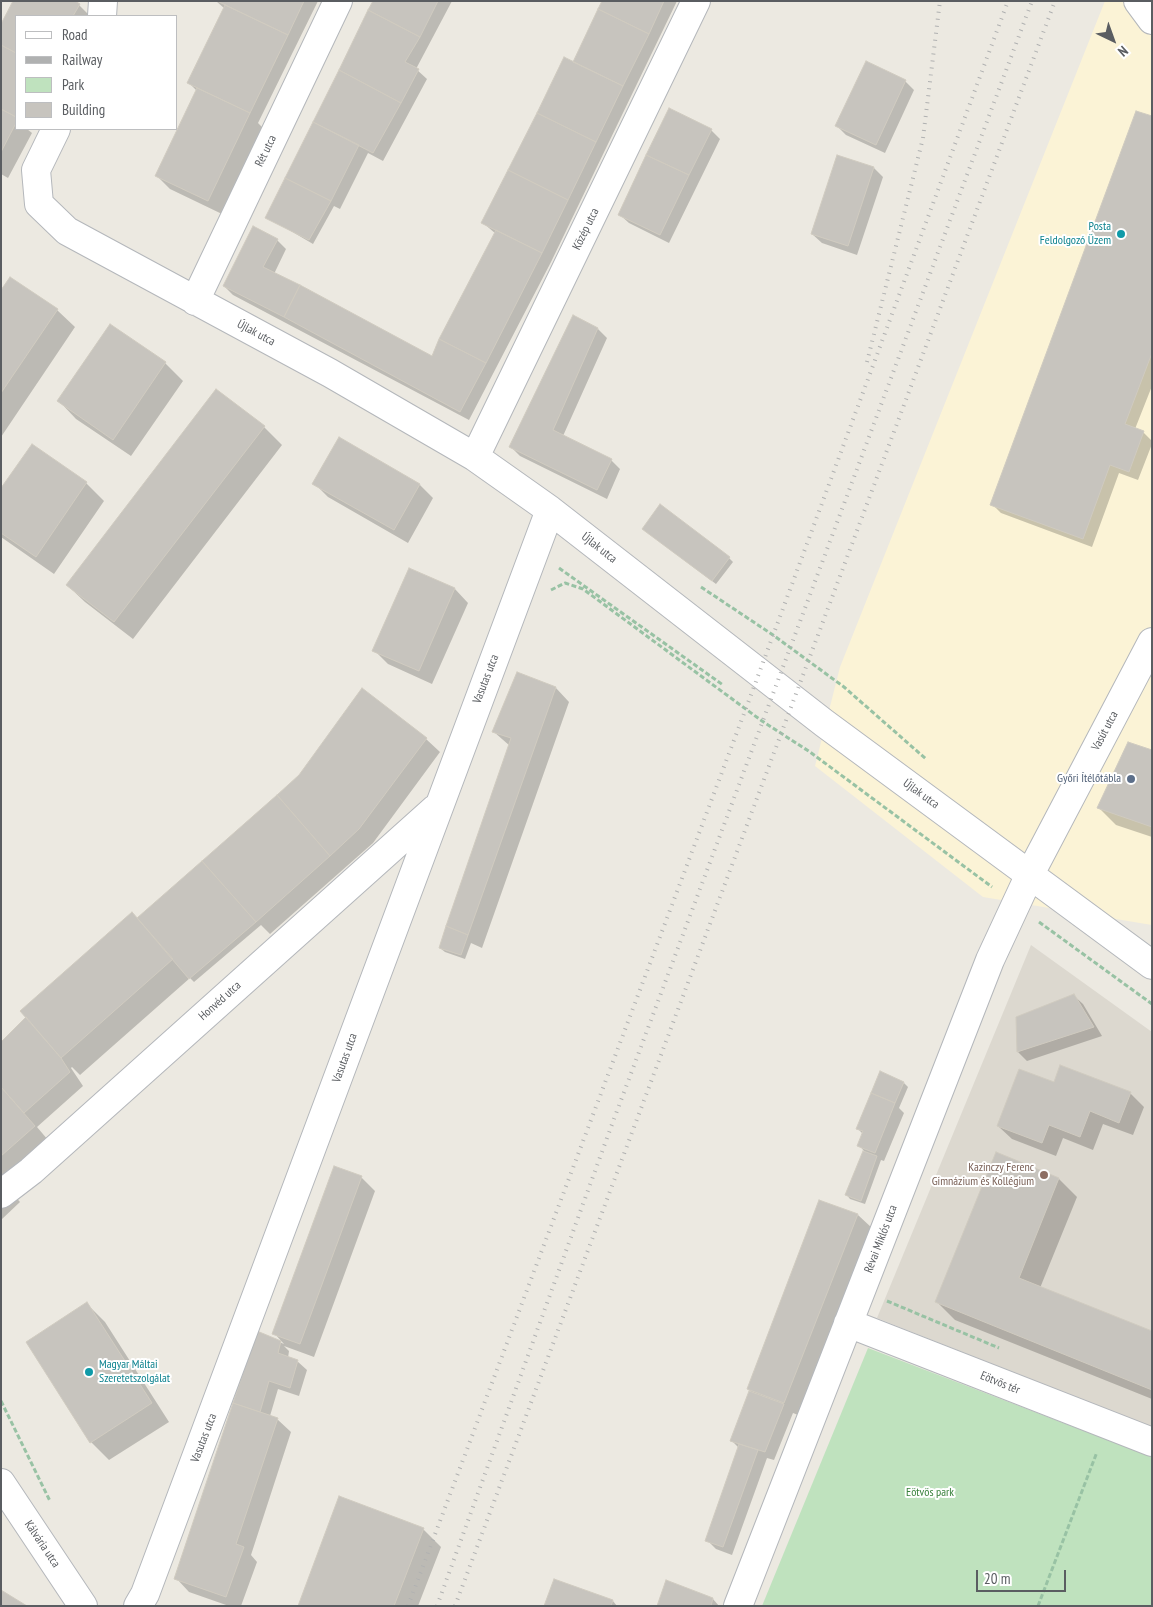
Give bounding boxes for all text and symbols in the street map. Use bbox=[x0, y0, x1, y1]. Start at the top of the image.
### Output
legend bbox=[15, 15, 178, 130]
north arrow bbox=[1088, 15, 1138, 65]
text: Road bbox=[62, 25, 88, 44]
text: N bbox=[1114, 42, 1132, 60]
text: Railway bbox=[62, 50, 102, 69]
text: Park bbox=[62, 75, 84, 94]
text: Building bbox=[62, 100, 105, 119]
street label: Rét utca bbox=[252, 133, 280, 169]
street label: Közép utca bbox=[570, 206, 602, 252]
place label: Posta Feldolgozó Üzem bbox=[1040, 220, 1111, 248]
marker: Posta Feldolgozó Üzem bbox=[1115, 228, 1127, 240]
street label: Újlak utca bbox=[234, 317, 278, 349]
street label: Újlak utca bbox=[578, 530, 620, 566]
street label: Vasutas utca bbox=[470, 652, 502, 706]
street label: Vasút utca bbox=[1089, 709, 1121, 753]
place label: Győri Ítélőtábla bbox=[1057, 772, 1121, 786]
marker: Győri Ítélőtábla bbox=[1125, 773, 1137, 785]
street label: Újlak utca bbox=[900, 776, 942, 812]
street label: Honvéd utca bbox=[196, 978, 244, 1024]
street label: Vasutas utca bbox=[329, 1031, 361, 1085]
place label: Kazinczy Ferenc Gimnázium és Kollégium bbox=[932, 1161, 1034, 1189]
marker: Kazinczy Ferenc Gimnázium és Kollégium bbox=[1038, 1169, 1050, 1181]
street label: Révai Miklós utca bbox=[861, 1203, 901, 1275]
place label: Magyar Máltai Szeretetszolgálat bbox=[99, 1358, 170, 1386]
marker: Magyar Máltai Szeretetszolgálat bbox=[83, 1366, 95, 1378]
street label: Eötvös tér bbox=[978, 1369, 1022, 1397]
street label: Vasutas utca bbox=[188, 1411, 220, 1465]
park label: Eötvös park bbox=[906, 1486, 954, 1500]
street label: Kálvária utca bbox=[21, 1518, 63, 1570]
scale bar bbox=[978, 1560, 1068, 1592]
text: 20 m bbox=[984, 1569, 1010, 1588]

